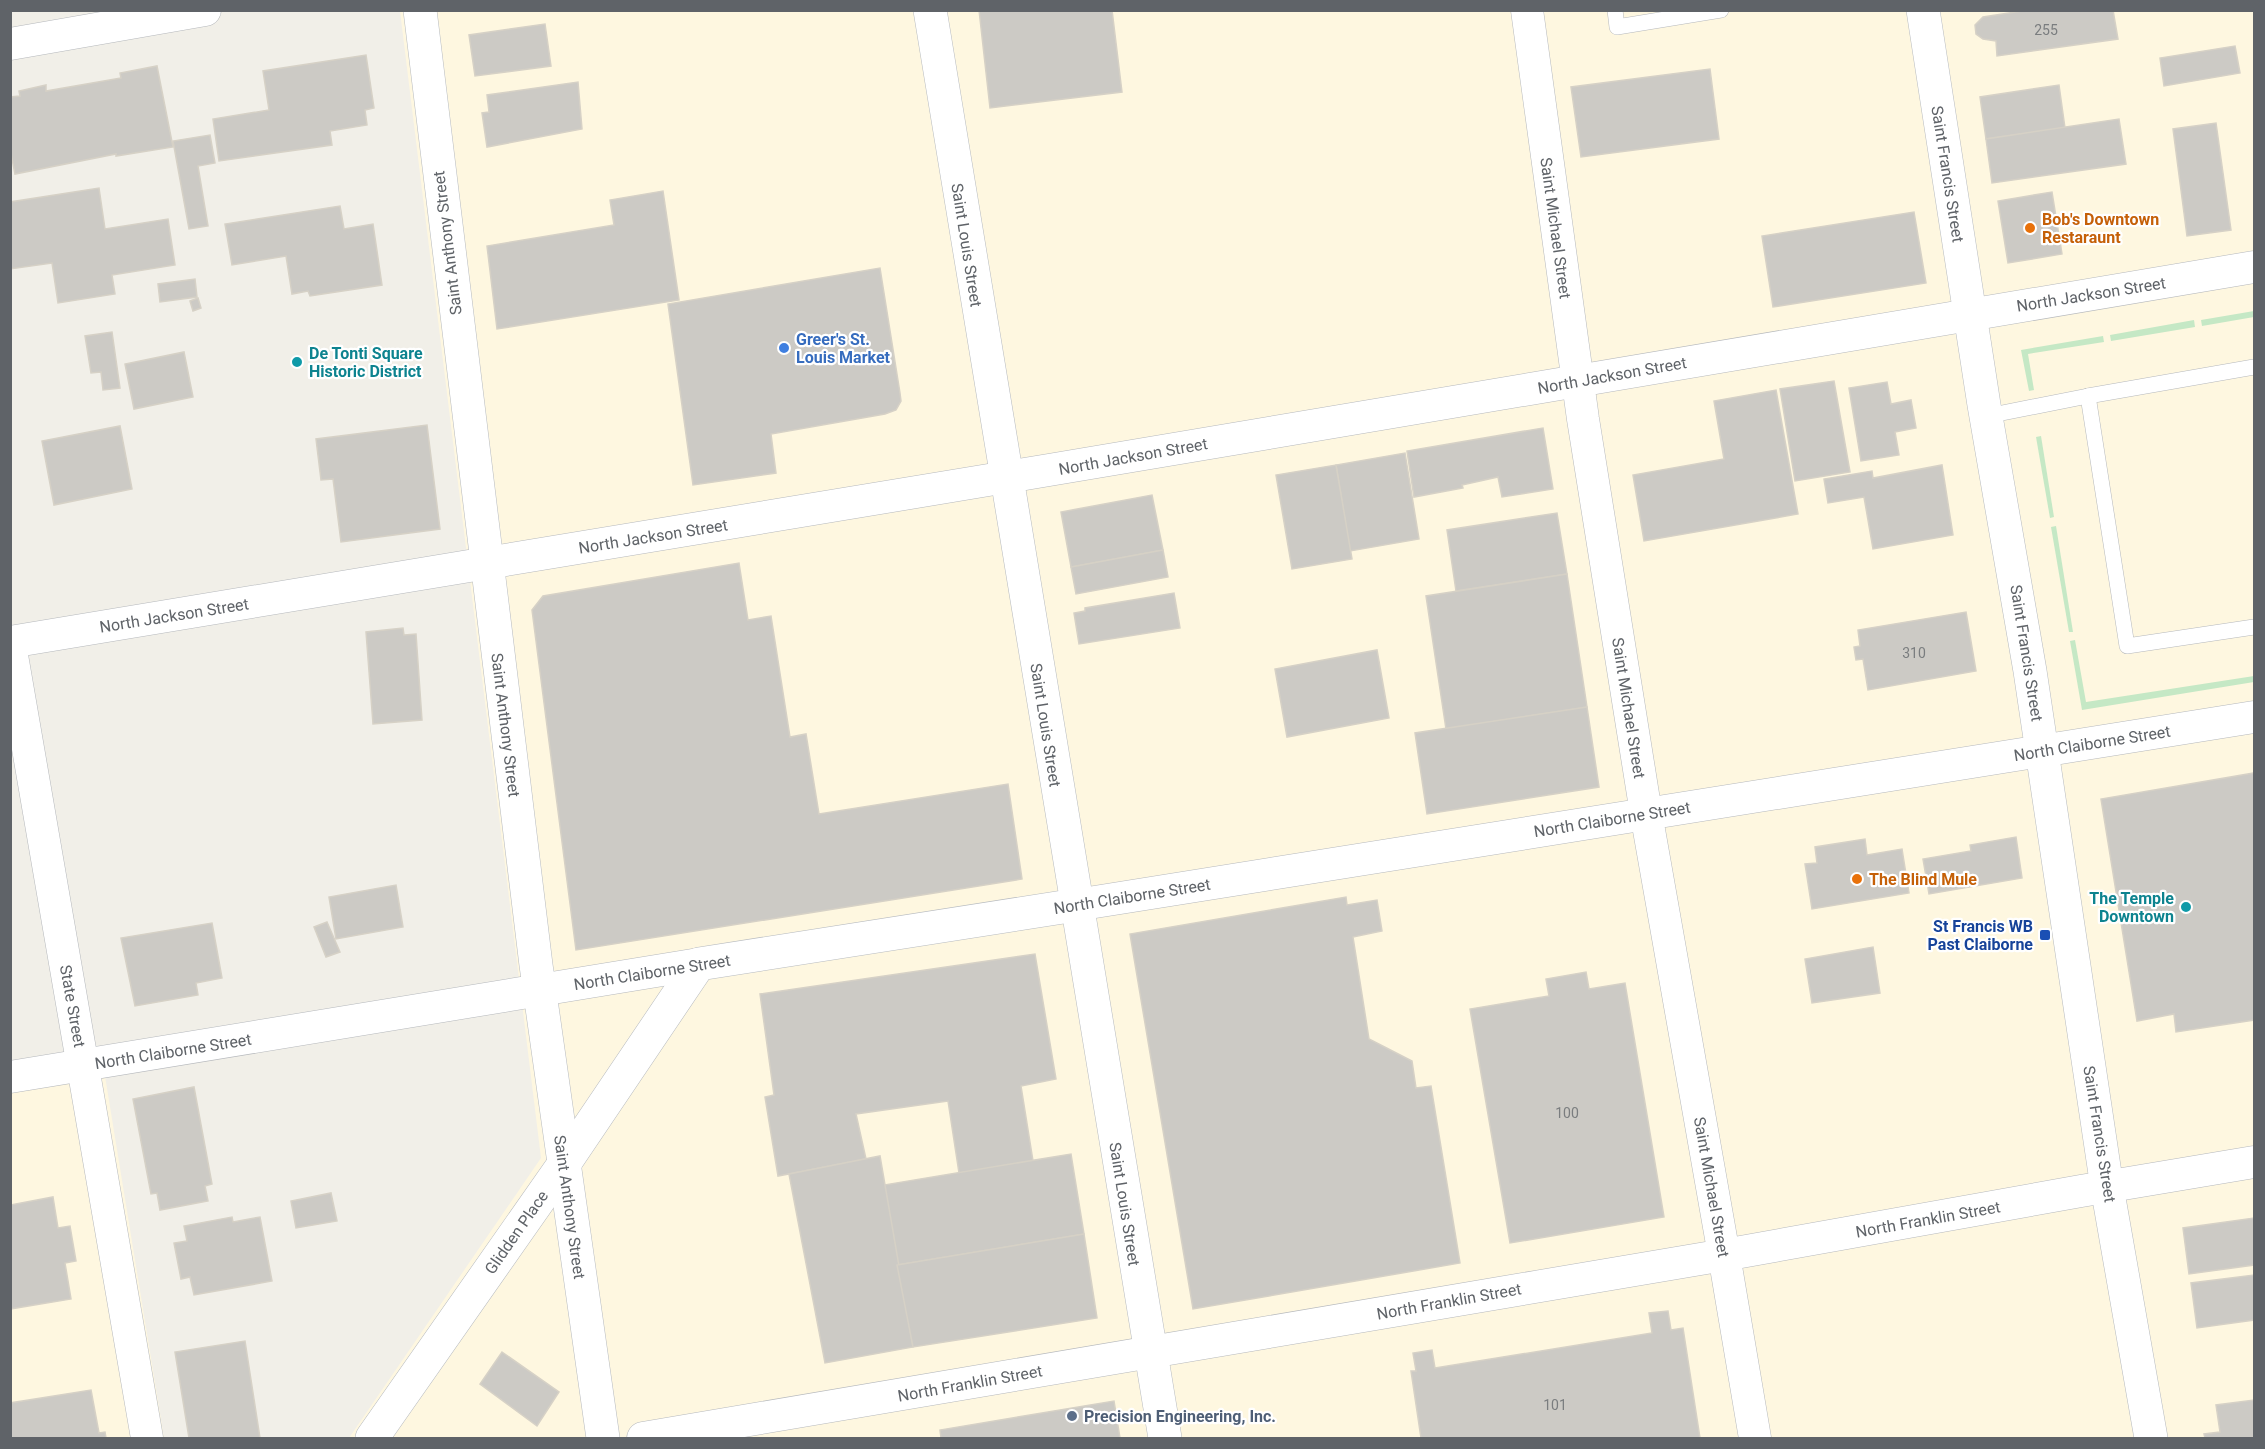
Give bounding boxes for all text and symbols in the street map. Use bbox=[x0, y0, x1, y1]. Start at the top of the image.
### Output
house number: 255 bbox=[2034, 22, 2058, 38]
street label: Saint Francis Street bbox=[1927, 104, 1968, 244]
street label: Saint Michael Street bbox=[1536, 156, 1575, 300]
street label: Saint Anthony Street bbox=[429, 170, 466, 316]
street label: Saint Louis Street bbox=[947, 182, 986, 308]
place label: Bob's Downtown Restaraunt bbox=[2042, 210, 2159, 247]
marker: Bob's Downtown Restaraunt bbox=[2023, 221, 2037, 235]
street label: North Jackson Street bbox=[2015, 273, 2167, 316]
place label: Greer's St. Louis Market bbox=[796, 330, 891, 367]
marker: Greer's St. Louis Market bbox=[777, 341, 791, 355]
place label: De Tonti Square Historic District bbox=[309, 344, 423, 381]
street label: North Jackson Street bbox=[1536, 353, 1688, 398]
marker: De Tonti Square Historic District bbox=[290, 355, 304, 369]
street label: North Jackson Street bbox=[1057, 434, 1209, 479]
street label: North Jackson Street bbox=[577, 515, 729, 558]
street label: Saint Francis Street bbox=[2006, 583, 2047, 723]
street label: North Jackson Street bbox=[98, 594, 250, 637]
street label: Saint Michael Street bbox=[1608, 636, 1649, 780]
house number: 310 bbox=[1902, 645, 1926, 661]
street label: Saint Anthony Street bbox=[487, 652, 524, 798]
street label: Saint Louis Street bbox=[1026, 662, 1065, 788]
street label: North Claiborne Street bbox=[2012, 722, 2172, 765]
street label: North Claiborne Street bbox=[1532, 798, 1692, 841]
place label: The Blind Mule bbox=[1869, 870, 1977, 889]
marker: The Blind Mule bbox=[1850, 872, 1864, 886]
street label: North Claiborne Street bbox=[1052, 875, 1212, 918]
place label: The Temple Downtown bbox=[2089, 889, 2174, 926]
marker: The Temple Downtown bbox=[2179, 900, 2193, 914]
place label: St Francis WB Past Claiborne bbox=[1928, 917, 2033, 954]
marker: St Francis WB Past Claiborne bbox=[2038, 928, 2052, 942]
street label: North Claiborne Street bbox=[572, 951, 732, 994]
street label: State Street bbox=[56, 963, 89, 1049]
street label: North Claiborne Street bbox=[93, 1030, 253, 1073]
street label: Saint Francis Street bbox=[2079, 1064, 2120, 1204]
house number: 100 bbox=[1555, 1105, 1579, 1121]
street label: Saint Michael Street bbox=[1690, 1115, 1733, 1259]
street label: Saint Anthony Street bbox=[550, 1134, 589, 1280]
street label: Saint Louis Street bbox=[1105, 1141, 1144, 1267]
street label: Glidden Place bbox=[481, 1187, 552, 1278]
street label: North Franklin Street bbox=[1854, 1197, 2002, 1242]
street label: North Franklin Street bbox=[1375, 1279, 1523, 1324]
street label: North Franklin Street bbox=[896, 1361, 1044, 1406]
house number: 101 bbox=[1543, 1397, 1567, 1413]
place label: Precision Engineering, Inc. bbox=[1084, 1407, 1276, 1426]
marker: Precision Engineering, Inc. bbox=[1065, 1409, 1079, 1423]

